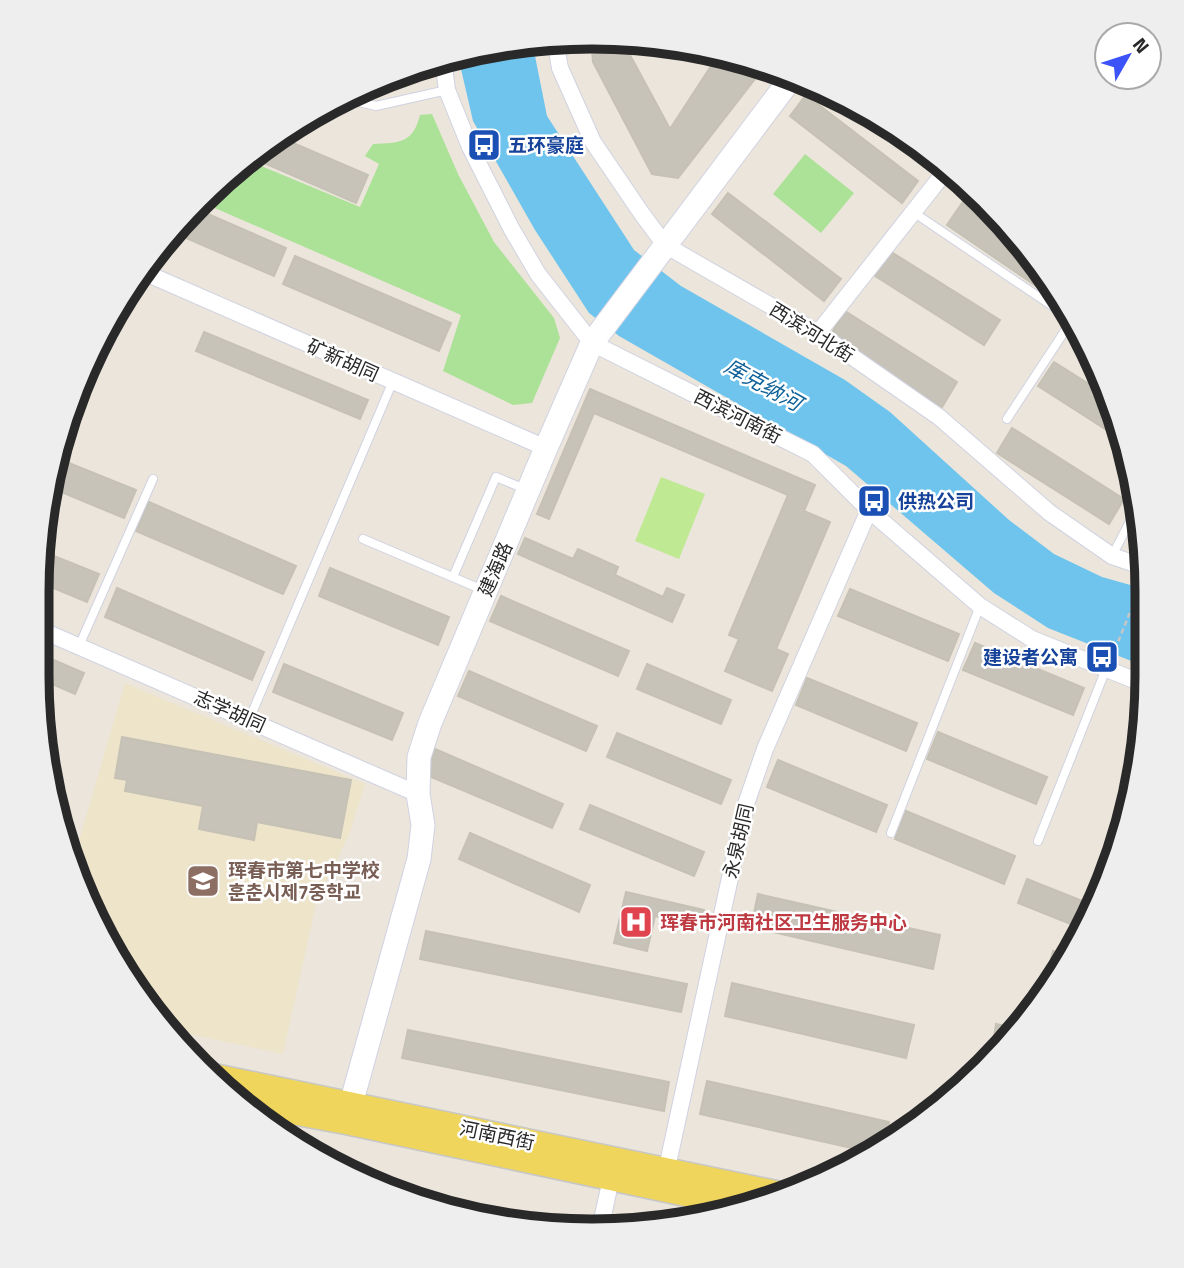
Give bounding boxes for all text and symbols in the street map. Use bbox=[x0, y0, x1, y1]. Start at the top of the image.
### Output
north arrow bbox=[1093, 21, 1163, 91]
text: N bbox=[1126, 31, 1157, 59]
bus stop icon: 五环豪庭 bbox=[465, 126, 503, 164]
place label: 五环豪庭 bbox=[508, 130, 584, 159]
street label: 西滨河北街 bbox=[764, 294, 860, 369]
street label: 矿新胡同 bbox=[303, 331, 384, 388]
water label: 库克纳河 bbox=[719, 350, 811, 420]
street label: 西滨河南街 bbox=[689, 381, 787, 450]
bus stop icon: 供热公司 bbox=[855, 482, 893, 520]
place label: 供热公司 bbox=[898, 486, 974, 515]
street label: 建海路 bbox=[470, 537, 519, 601]
bus stop icon: 建设者公寓 bbox=[1083, 638, 1121, 676]
place label: 建设者公寓 bbox=[983, 642, 1078, 671]
street label: 志学胡同 bbox=[190, 682, 271, 739]
street label: 永泉胡同 bbox=[715, 801, 760, 881]
place label: 珲春市第七中学校 훈춘시제7중학교 bbox=[228, 855, 380, 906]
school or university icon: 珲春市第七中学校 훈춘시제7중학교 bbox=[184, 862, 222, 900]
hospital icon: 珲春市河南社区卫生服务中心 bbox=[617, 903, 655, 941]
place label: 珲春市河南社区卫生服务中心 bbox=[660, 907, 907, 936]
street label: 河南西街 bbox=[457, 1112, 537, 1157]

